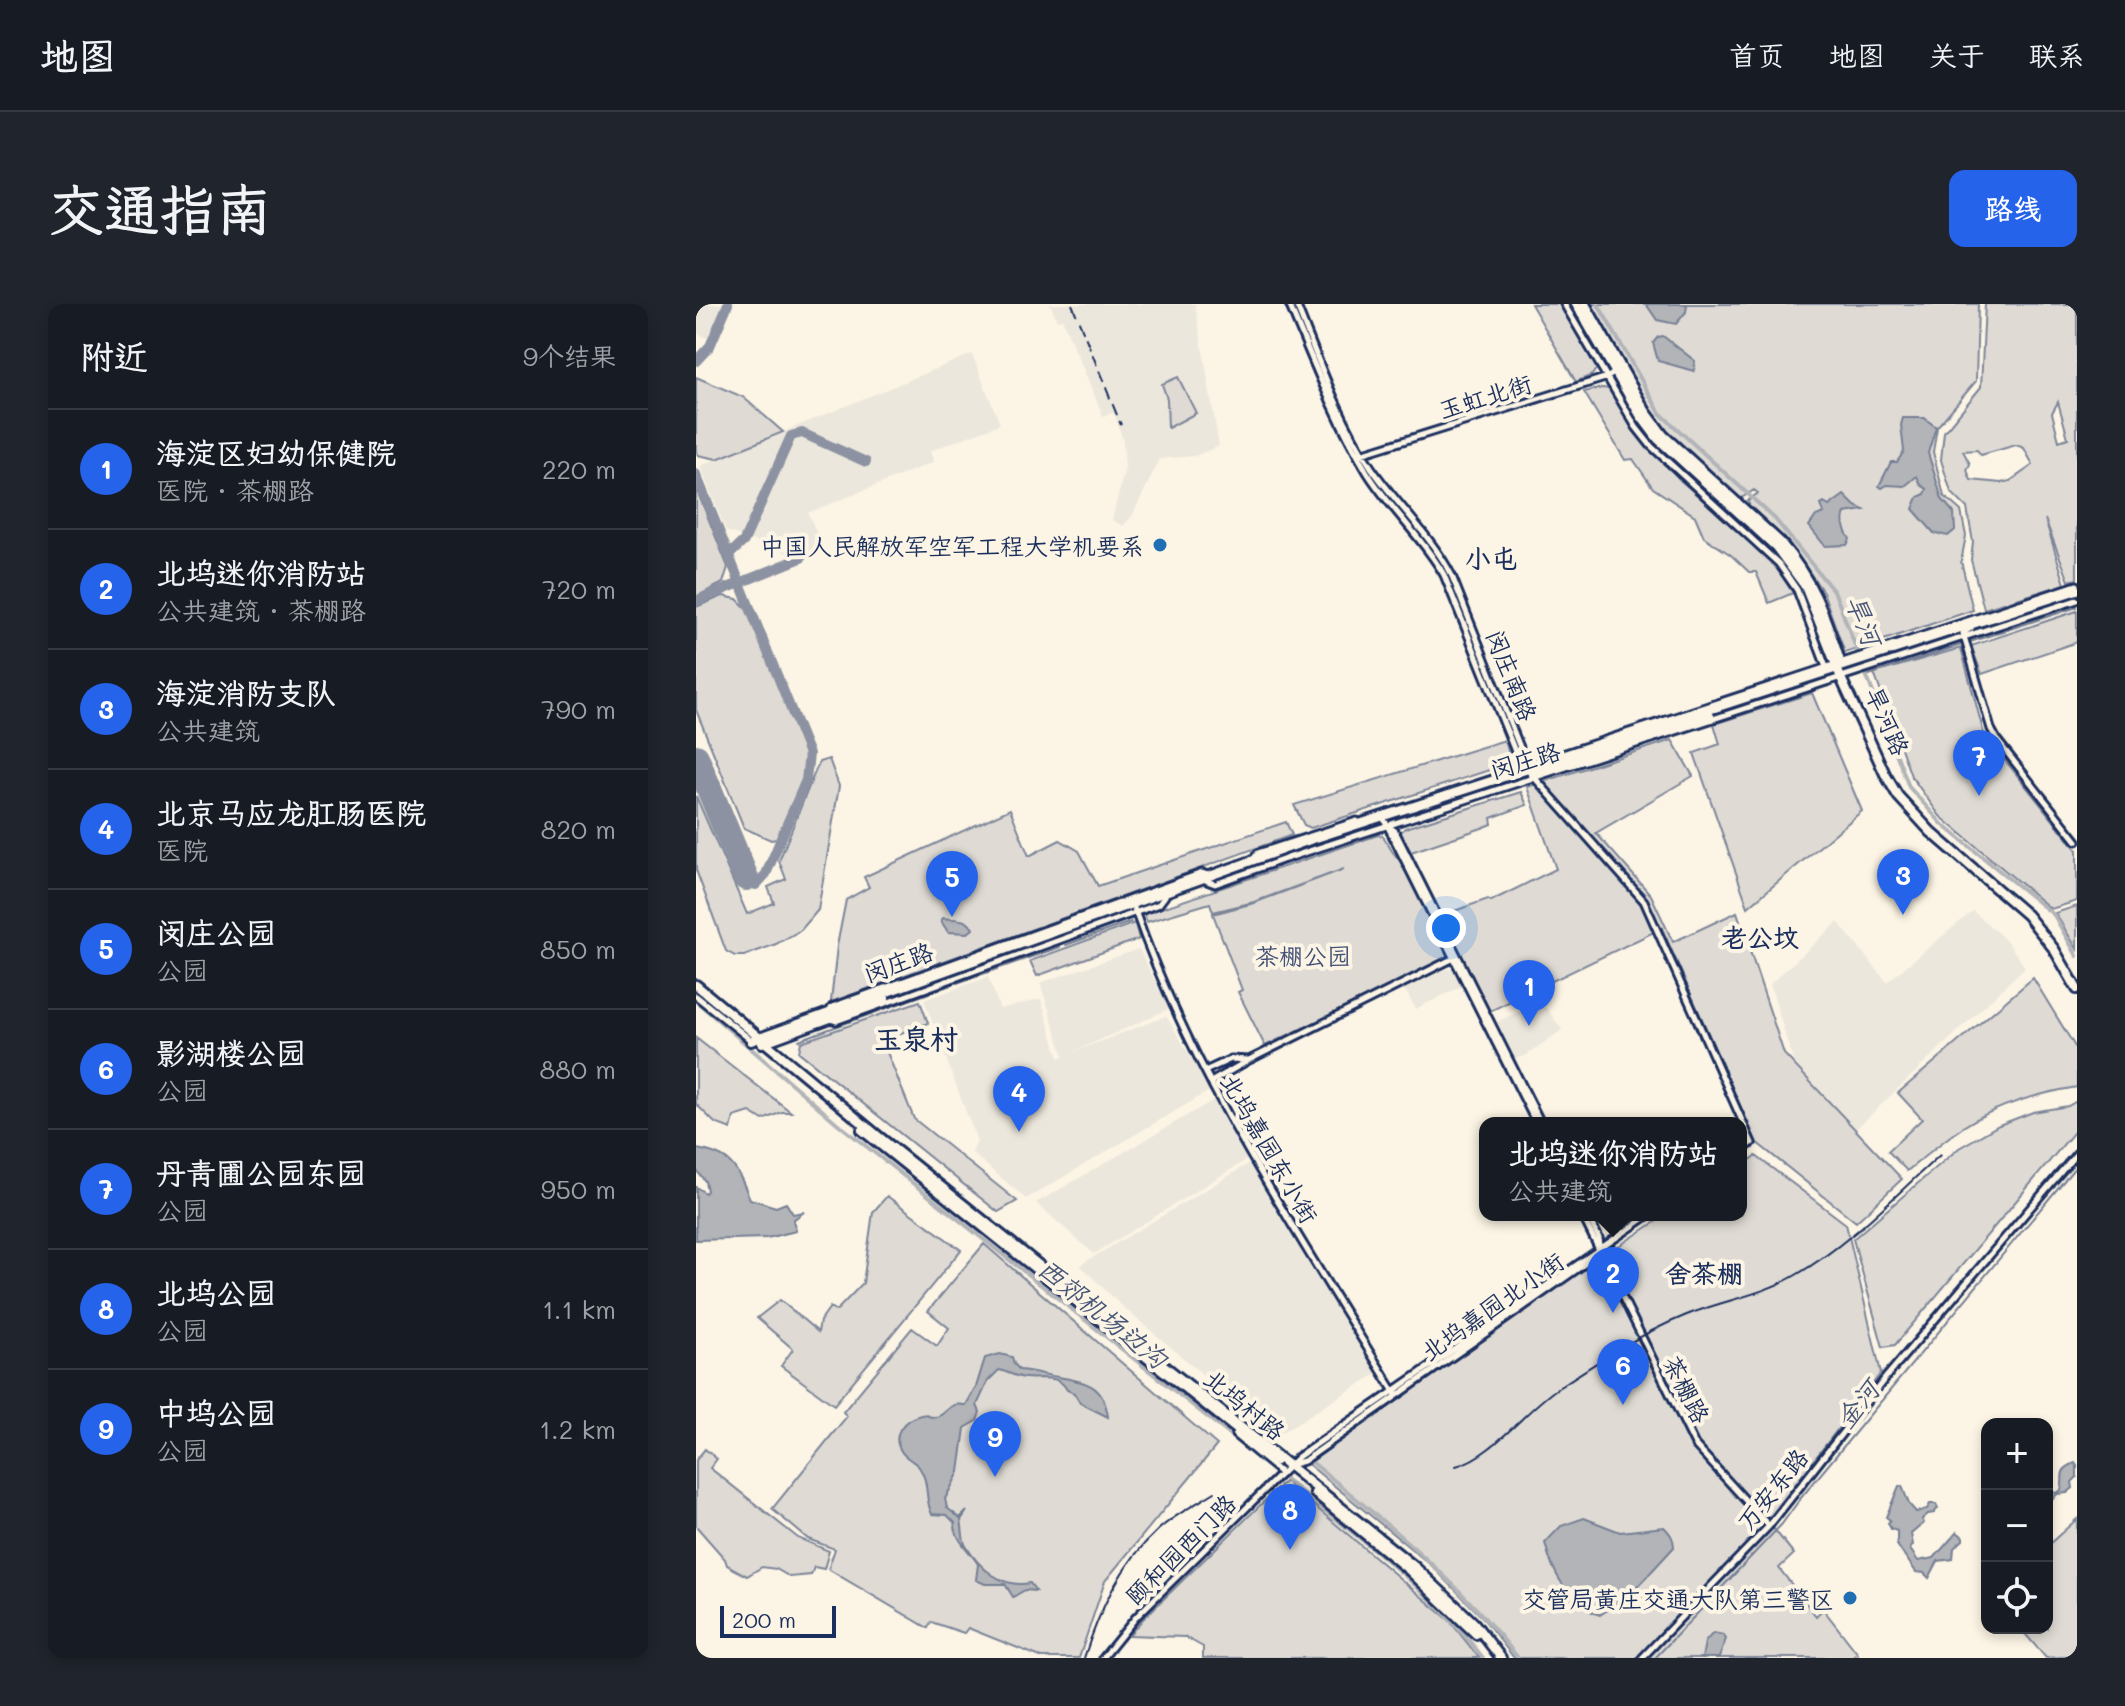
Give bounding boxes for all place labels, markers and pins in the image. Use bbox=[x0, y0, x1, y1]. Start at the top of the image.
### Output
place label: 中国人民解放军空军工程大学机要系 bbox=[760, 530, 1144, 561]
marker: 中国人民解放军空军工程大学机要系 bbox=[1151, 536, 1169, 554]
pin: 7 bbox=[1953, 730, 2005, 796]
pin: 3 bbox=[1877, 849, 1929, 915]
pin: 5 bbox=[926, 851, 978, 917]
pin: 1 bbox=[1503, 960, 1555, 1026]
pin: 4 bbox=[993, 1066, 1045, 1132]
pin: 2 bbox=[1587, 1247, 1639, 1313]
pin: 6 bbox=[1597, 1339, 1649, 1405]
pin: 9 bbox=[969, 1411, 1021, 1477]
pin: 8 bbox=[1264, 1484, 1316, 1550]
place label: 交管局黄庄交通大队第三警区 bbox=[1522, 1583, 1834, 1614]
marker: 交管局黄庄交通大队第三警区 bbox=[1841, 1589, 1859, 1607]

